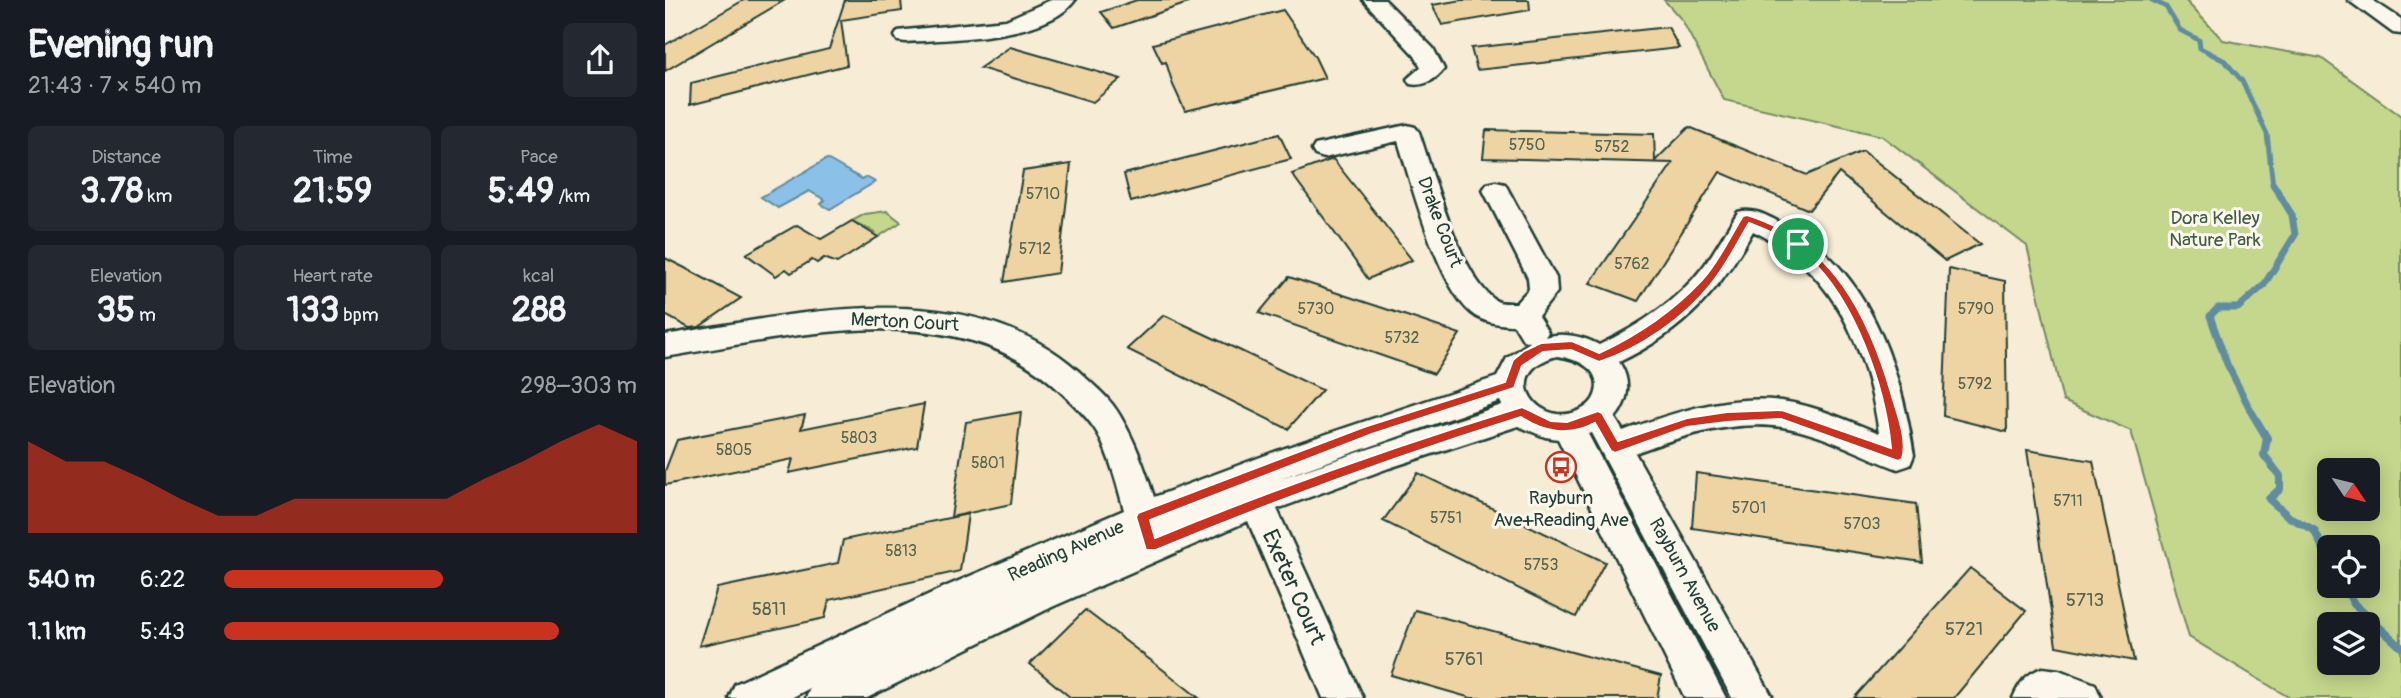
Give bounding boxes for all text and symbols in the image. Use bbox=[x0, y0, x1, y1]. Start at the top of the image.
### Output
text: Evening run bbox=[28, 21, 214, 69]
button: share bbox=[563, 23, 637, 97]
text: 21:43 · 7 × 540 m bbox=[28, 71, 201, 100]
house number: 5750 bbox=[1509, 135, 1545, 155]
house number: 5752 bbox=[1595, 137, 1629, 157]
text: Distance bbox=[91, 145, 161, 169]
text: Time bbox=[313, 145, 352, 169]
text: Pace bbox=[520, 145, 558, 169]
text: 3.78 bbox=[80, 169, 143, 213]
text: 21:59 bbox=[293, 169, 372, 213]
text: 5:49 bbox=[488, 169, 554, 213]
street label: Drake Court bbox=[1412, 173, 1468, 271]
text: km bbox=[143, 184, 172, 208]
text: /km bbox=[554, 184, 590, 208]
house number: 5710 bbox=[1026, 184, 1060, 204]
park label: Dora Kelley Nature Park bbox=[2169, 206, 2261, 252]
pin bbox=[1768, 214, 1828, 274]
icon: arrive bbox=[1779, 225, 1817, 263]
house number: 5712 bbox=[1019, 239, 1051, 259]
house number: 5762 bbox=[1614, 254, 1650, 274]
text: Elevation bbox=[90, 264, 162, 288]
text: Heart rate bbox=[292, 264, 373, 288]
text: kcal bbox=[523, 264, 554, 288]
text: 35 bbox=[96, 288, 135, 332]
text: 133 bbox=[286, 288, 339, 332]
text: 288 bbox=[511, 288, 566, 332]
house number: 5730 bbox=[1298, 299, 1335, 319]
house number: 5790 bbox=[1958, 299, 1994, 319]
text: m bbox=[135, 303, 156, 327]
text: bpm bbox=[339, 303, 379, 327]
street label: Merton Court bbox=[850, 307, 960, 337]
house number: 5732 bbox=[1384, 328, 1420, 348]
text: Elevation bbox=[28, 371, 116, 400]
text: 298–303 m bbox=[520, 371, 637, 400]
house number: 5792 bbox=[1958, 374, 1992, 394]
house number: 5803 bbox=[841, 428, 877, 448]
house number: 5805 bbox=[716, 440, 752, 460]
bus stop icon: Rayburn Ave+Reading Ave bbox=[1544, 450, 1578, 484]
house number: 5801 bbox=[971, 453, 1005, 473]
north arrow bbox=[2317, 458, 2380, 522]
map controls bbox=[2317, 458, 2380, 675]
place label: Rayburn Ave+Reading Ave bbox=[1493, 486, 1629, 532]
house number: 5711 bbox=[2053, 491, 2083, 511]
house number: 5701 bbox=[1732, 498, 1766, 518]
house number: 5751 bbox=[1430, 508, 1462, 528]
street label: Reading Avenue bbox=[1004, 514, 1128, 587]
street label: Rayburn Avenue bbox=[1644, 514, 1727, 637]
house number: 5703 bbox=[1844, 514, 1881, 534]
street label: Exeter Court bbox=[1256, 525, 1333, 650]
button: locate bbox=[2317, 535, 2380, 598]
house number: 5813 bbox=[885, 541, 917, 561]
house number: 5753 bbox=[1524, 555, 1558, 575]
text: 540 m bbox=[28, 565, 95, 594]
text: 6:22 bbox=[140, 565, 185, 594]
house number: 5713 bbox=[2066, 588, 2104, 612]
house number: 5811 bbox=[752, 597, 786, 621]
button: layers bbox=[2317, 612, 2380, 675]
text: 1.1 km bbox=[28, 617, 86, 646]
text: 5:43 bbox=[140, 617, 185, 646]
house number: 5721 bbox=[1945, 617, 1983, 641]
house number: 5761 bbox=[1445, 647, 1483, 671]

